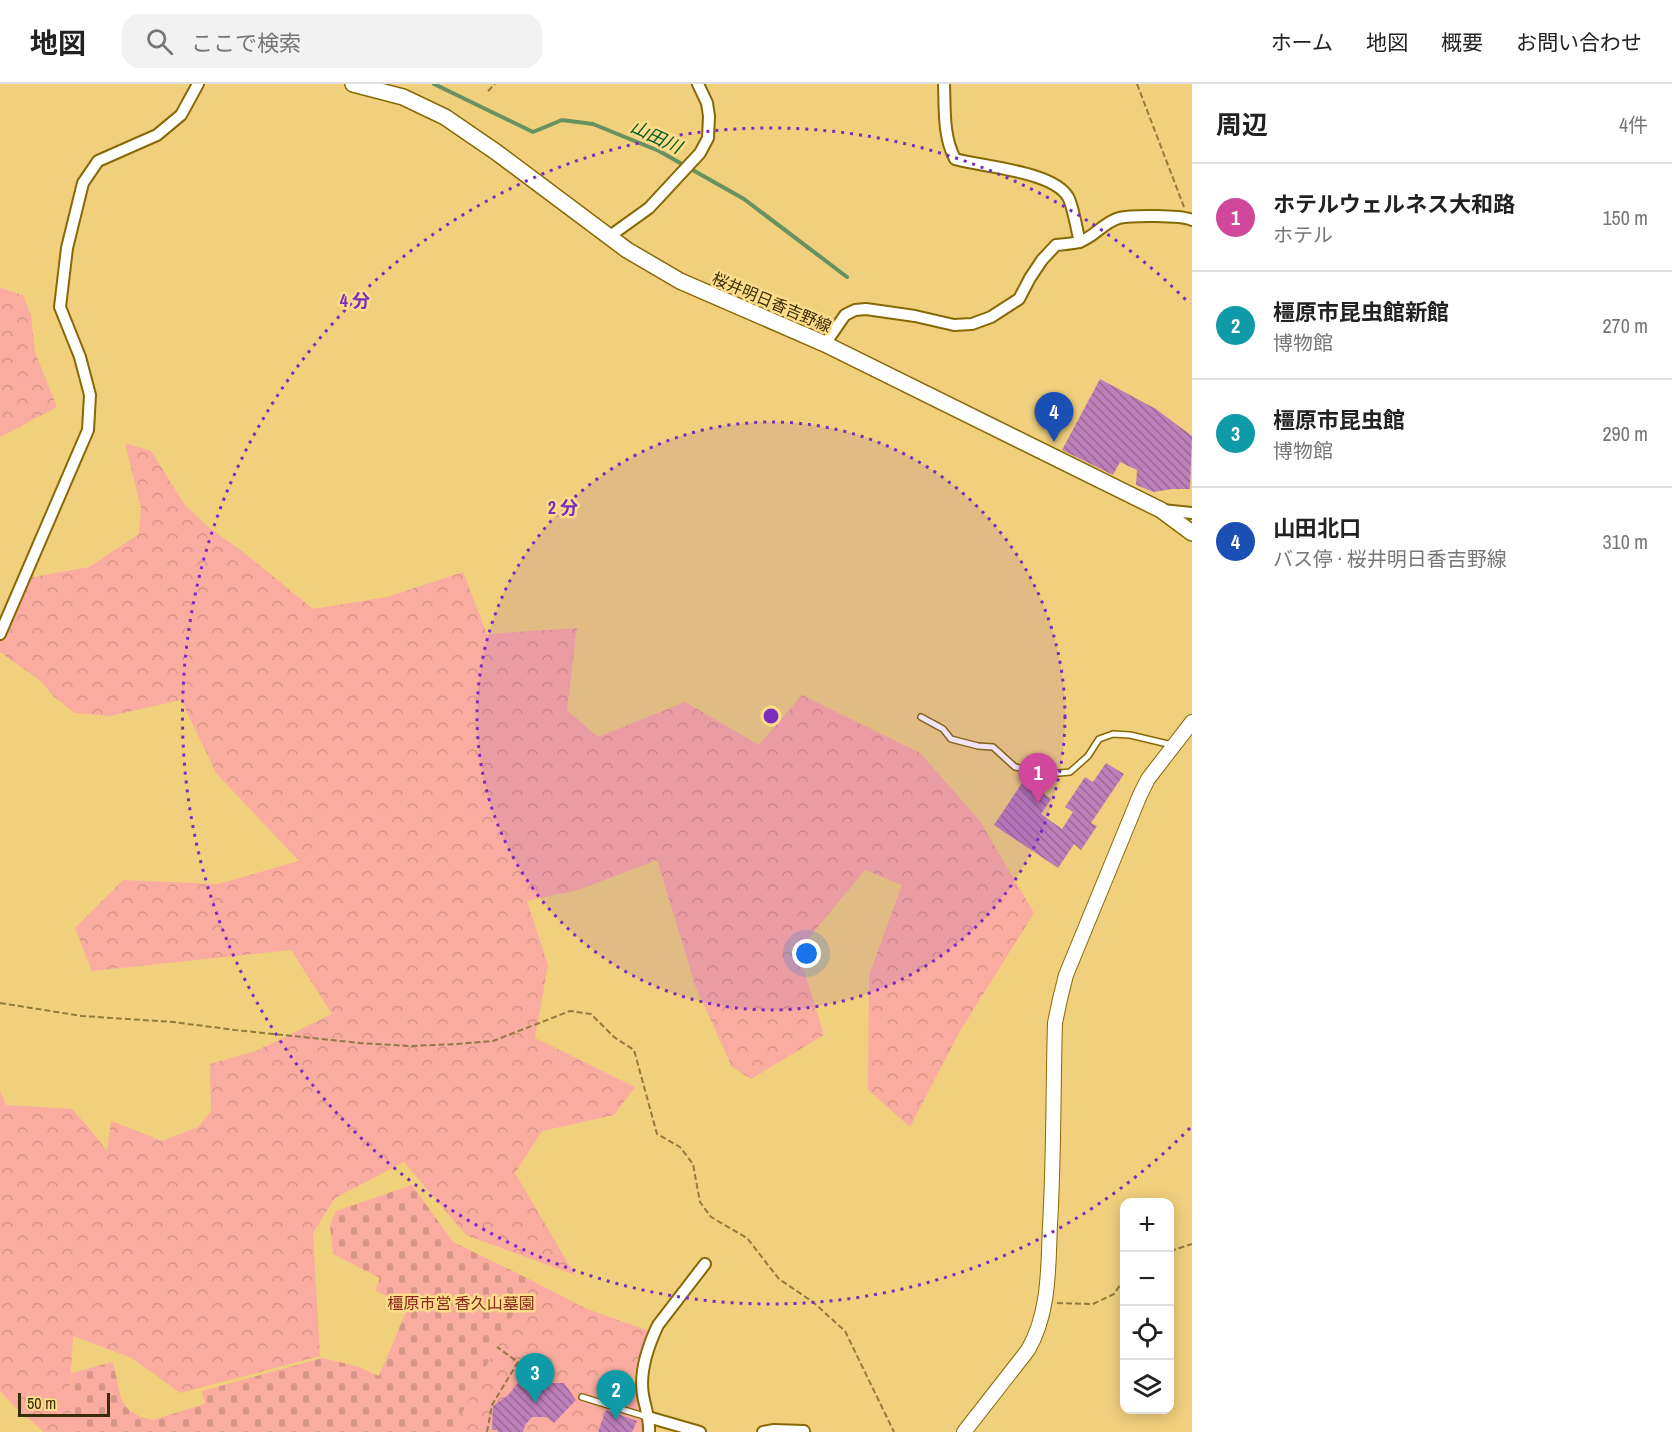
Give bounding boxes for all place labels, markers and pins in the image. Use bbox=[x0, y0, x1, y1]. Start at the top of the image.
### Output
pin: 4 bbox=[1034, 392, 1074, 442]
centre of rings bbox=[761, 706, 781, 726]
pin: 1 bbox=[1018, 754, 1058, 803]
pin: 3 bbox=[516, 1354, 554, 1403]
pin: 2 bbox=[596, 1370, 636, 1420]

